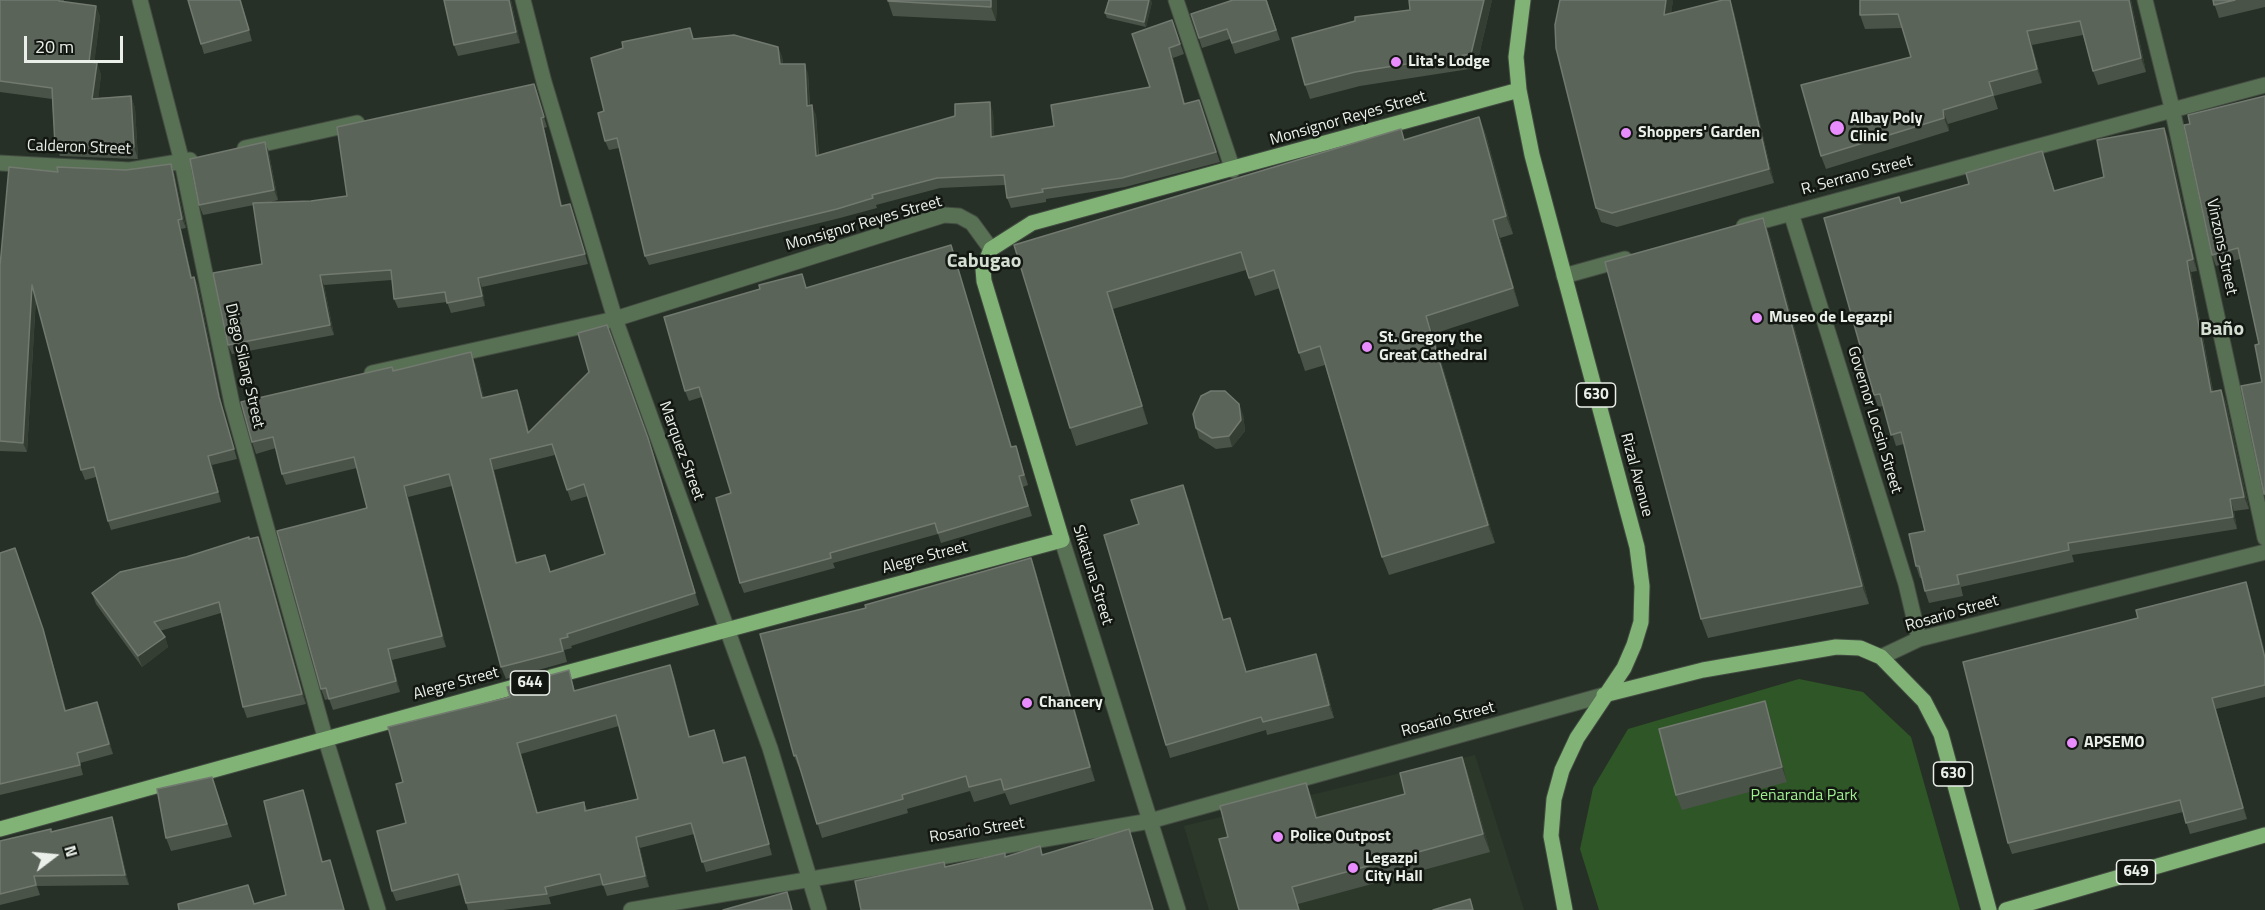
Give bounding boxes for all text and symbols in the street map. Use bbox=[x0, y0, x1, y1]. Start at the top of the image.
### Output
scale bar bbox=[27, 24, 126, 62]
text: 20 m bbox=[35, 33, 74, 60]
place label: Lita's Lodge bbox=[1408, 52, 1490, 72]
marker: Lita's Lodge bbox=[1389, 55, 1403, 69]
street label: Monsignor Reyes Street bbox=[1268, 88, 1428, 150]
place label: Albay Poly Clinic bbox=[1850, 109, 1922, 147]
marker: Albay Poly Clinic bbox=[1828, 119, 1846, 137]
place label: Shoppers' Garden bbox=[1638, 123, 1760, 143]
marker: Shoppers' Garden bbox=[1619, 126, 1633, 140]
street label: Calderon Street bbox=[27, 137, 131, 159]
street label: R. Serrano Street bbox=[1799, 152, 1915, 200]
street label: Monsignor Reyes Street bbox=[784, 193, 944, 255]
street label: Vinzons Street bbox=[2201, 197, 2241, 297]
district label: Cabugao bbox=[947, 250, 1021, 274]
street label: Diego Silang Street bbox=[220, 302, 268, 430]
place label: Museo de Legazpi bbox=[1769, 308, 1892, 328]
marker: Museo de Legazpi bbox=[1750, 311, 1764, 325]
district label: Baño bbox=[2200, 318, 2244, 342]
place label: St. Gregory the Great Cathedral bbox=[1379, 328, 1487, 366]
marker: St. Gregory the Great Cathedral bbox=[1360, 340, 1374, 354]
street label: Governor Locsin Street bbox=[1842, 344, 1906, 496]
road number: 630 bbox=[1576, 383, 1616, 407]
street label: Marquez Street bbox=[654, 399, 708, 503]
street label: Rizal Avenue bbox=[1616, 431, 1656, 519]
street label: Sikatuna Street bbox=[1068, 523, 1116, 627]
street label: Alegre Street bbox=[880, 537, 970, 579]
street label: Rosario Street bbox=[1903, 592, 2001, 636]
street label: Alegre Street bbox=[411, 663, 501, 705]
road number: 644 bbox=[510, 671, 550, 695]
place label: Chancery bbox=[1039, 693, 1103, 713]
marker: Chancery bbox=[1020, 696, 1034, 710]
street label: Rosario Street bbox=[1399, 698, 1497, 742]
place label: APSEMO bbox=[2084, 733, 2145, 753]
marker: APSEMO bbox=[2065, 736, 2079, 750]
road number: 630 bbox=[1934, 762, 1972, 786]
park label: Peñaranda Park bbox=[1751, 786, 1857, 806]
street label: Rosario Street bbox=[928, 814, 1026, 848]
north arrow bbox=[24, 826, 84, 886]
place label: Police Outpost bbox=[1290, 827, 1391, 847]
marker: Police Outpost bbox=[1271, 830, 1285, 844]
text: N bbox=[58, 842, 84, 860]
place label: Legazpi City Hall bbox=[1365, 849, 1423, 887]
road number: 649 bbox=[2116, 860, 2156, 884]
marker: Legazpi City Hall bbox=[1346, 861, 1360, 875]

